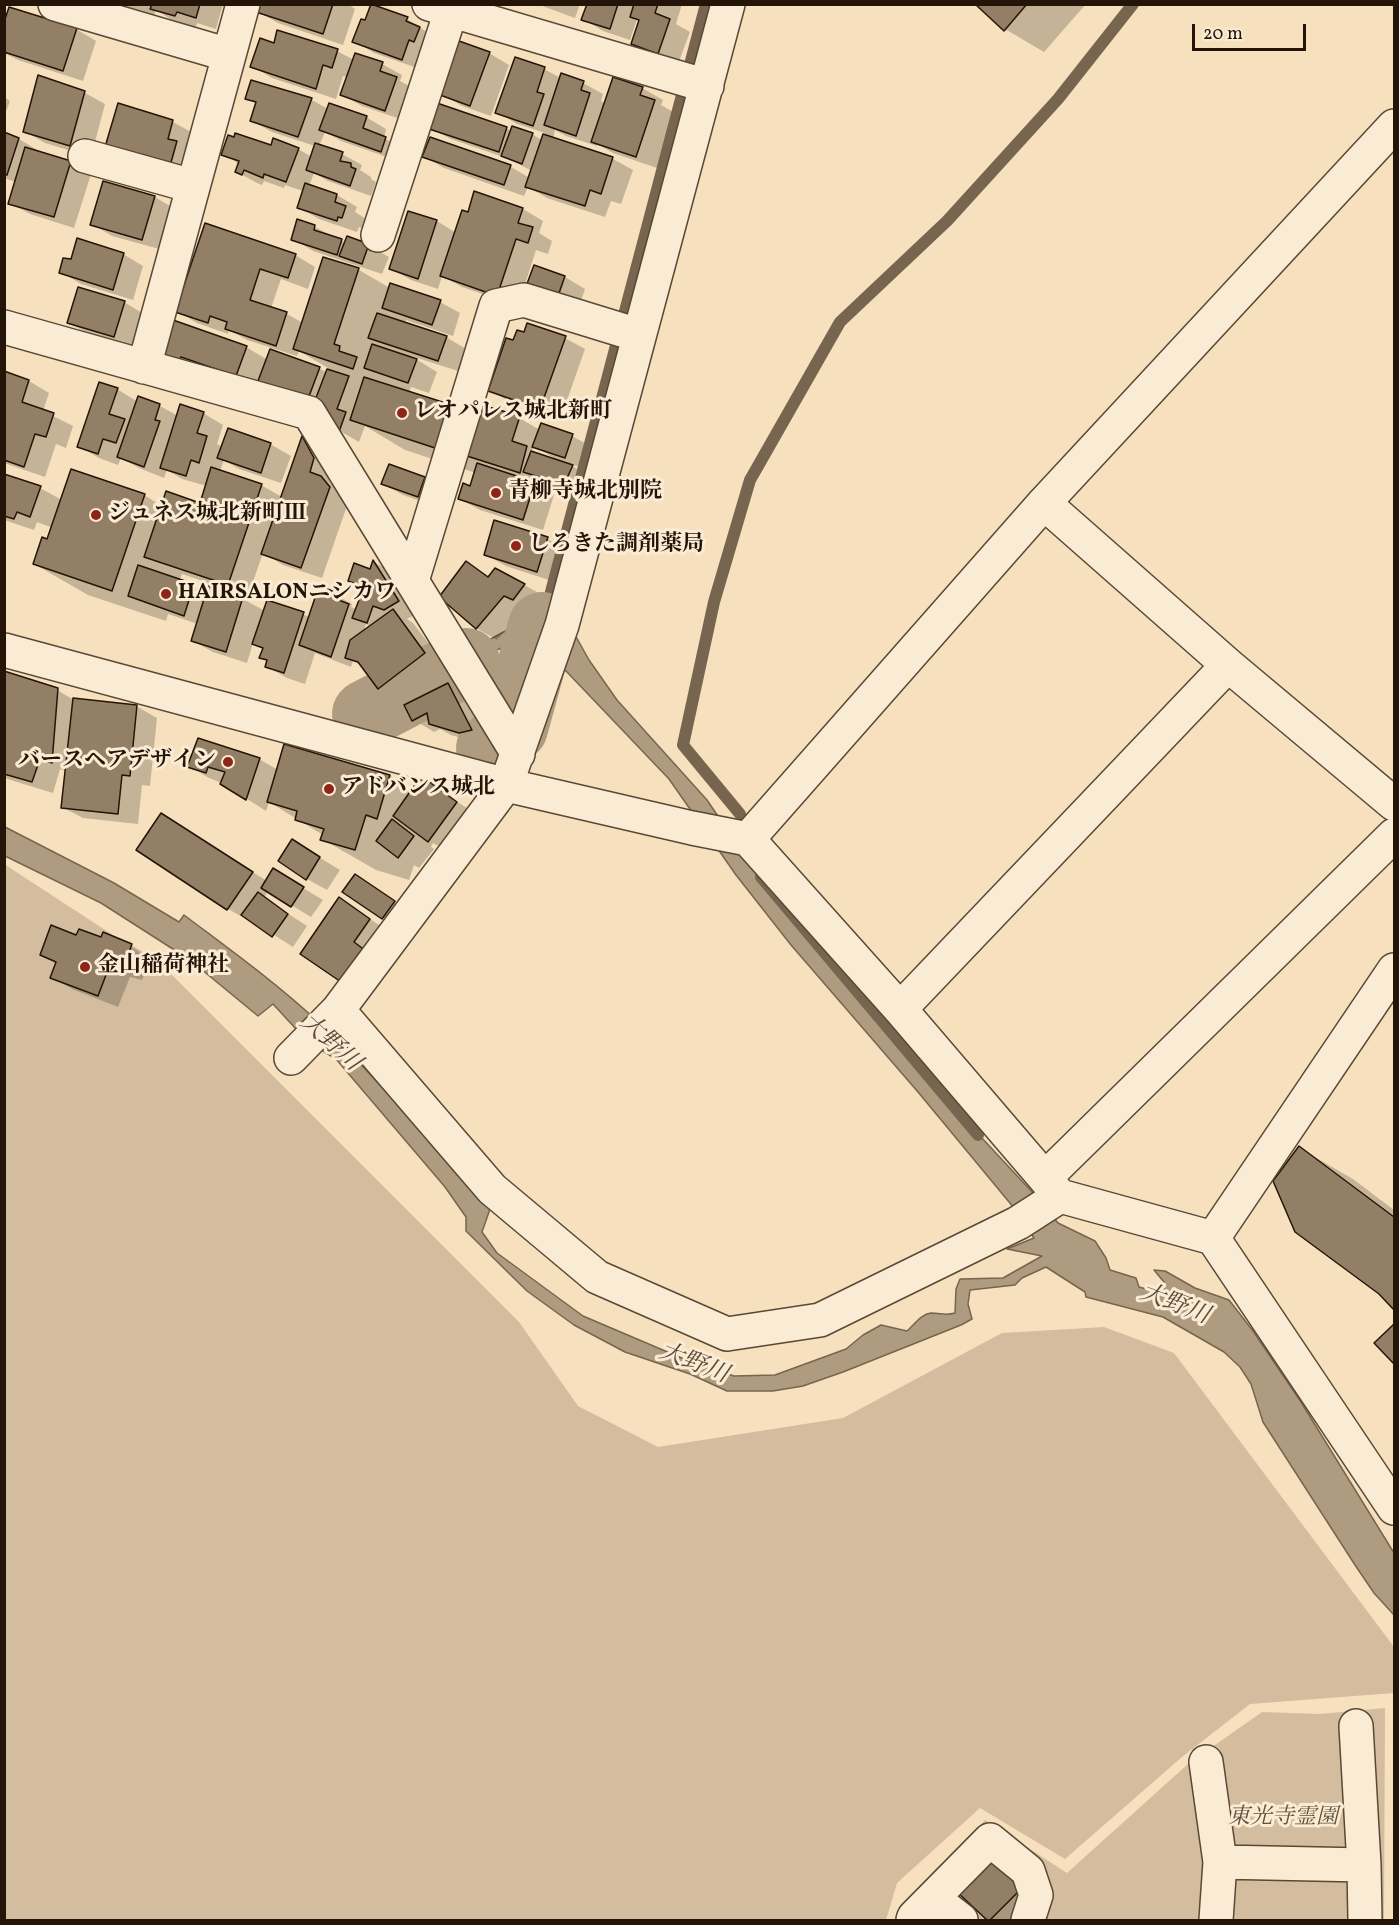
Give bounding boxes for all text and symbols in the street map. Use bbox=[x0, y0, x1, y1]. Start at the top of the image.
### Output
scale bar bbox=[1195, 12, 1309, 50]
text: 20 m bbox=[1203, 22, 1243, 47]
place label: レオパレス城北新町 bbox=[414, 400, 612, 426]
marker: レオパレス城北新町 bbox=[395, 406, 409, 420]
place label: 青柳寺城北別院 bbox=[508, 480, 662, 506]
marker: 青柳寺城北別院 bbox=[489, 486, 503, 500]
place label: ジュネス城北新町Ⅲ bbox=[108, 502, 306, 528]
marker: ジュネス城北新町Ⅲ bbox=[89, 508, 103, 522]
place label: しろきた調剤薬局 bbox=[528, 533, 704, 559]
marker: しろきた調剤薬局 bbox=[509, 539, 523, 553]
place label: HAIRSALONニシカワ bbox=[178, 581, 396, 607]
marker: HAIRSALONニシカワ bbox=[159, 587, 173, 601]
place label: バースヘアデザイン bbox=[18, 749, 216, 775]
marker: バースヘアデザイン bbox=[221, 755, 235, 769]
place label: アドバンス城北 bbox=[341, 776, 495, 802]
marker: アドバンス城北 bbox=[322, 782, 336, 796]
place label: 金山稲荷神社 bbox=[97, 954, 229, 980]
marker: 金山稲荷神社 bbox=[78, 960, 92, 974]
water label: 大野川 bbox=[293, 1009, 365, 1079]
water label: 大野川 bbox=[1135, 1280, 1213, 1332]
water label: 大野川 bbox=[654, 1339, 732, 1391]
park label: 東光寺霊園 bbox=[1228, 1806, 1338, 1832]

